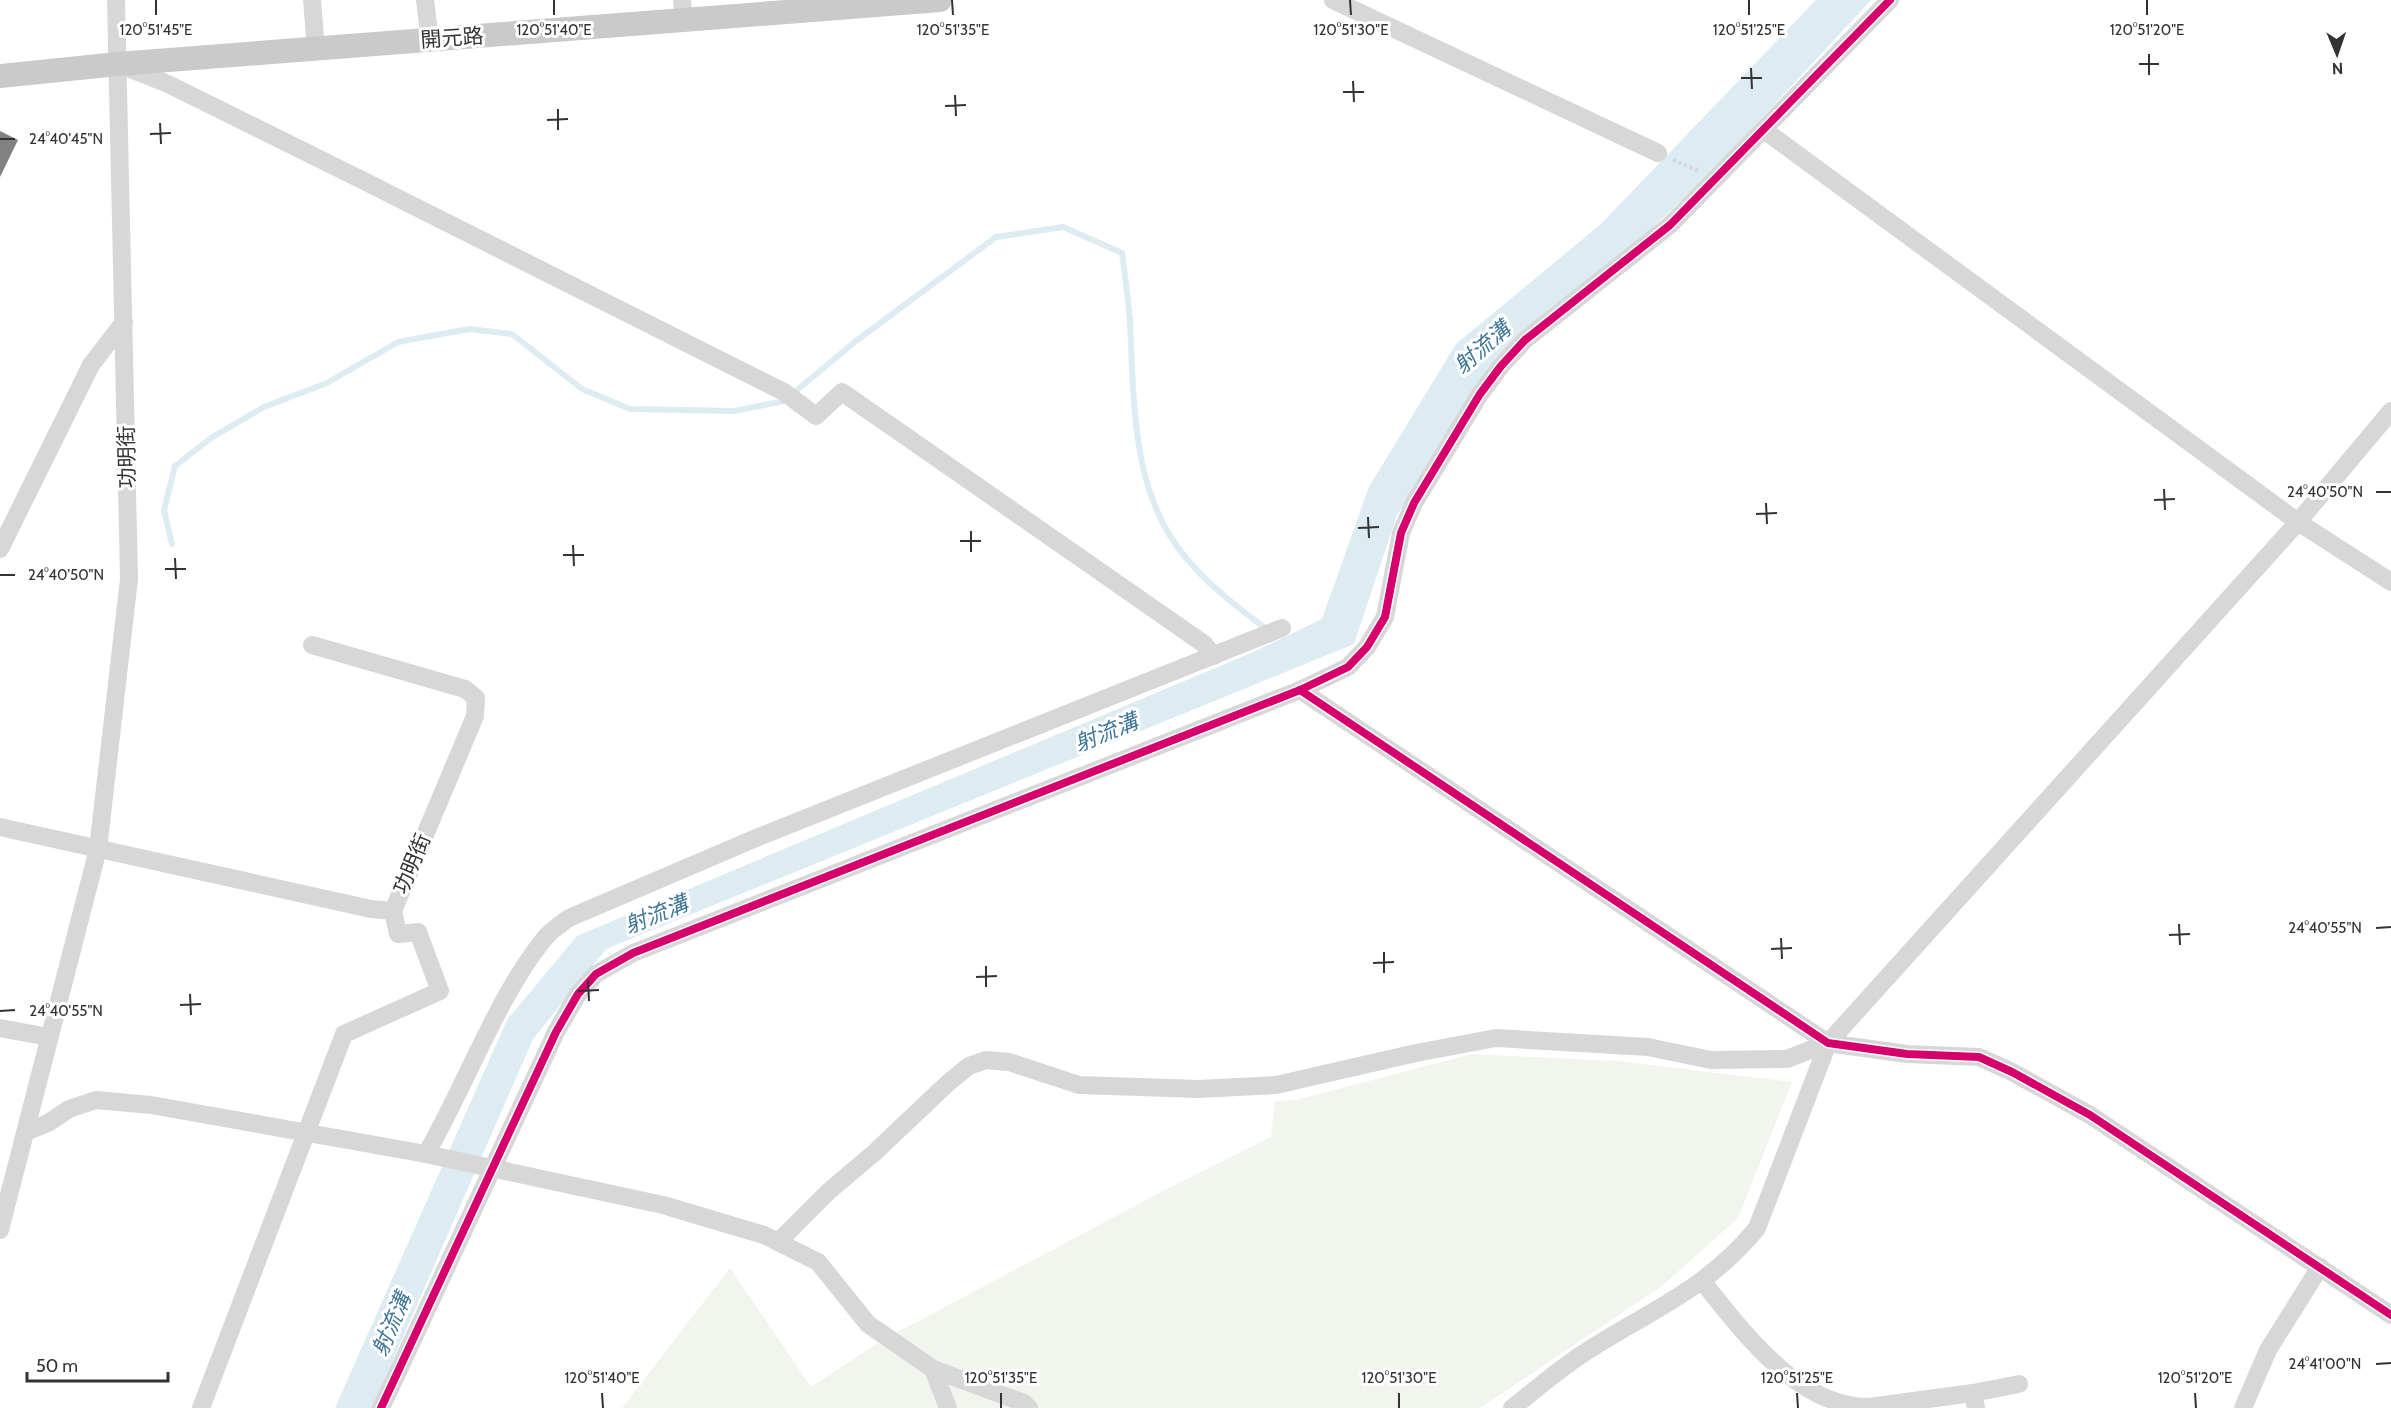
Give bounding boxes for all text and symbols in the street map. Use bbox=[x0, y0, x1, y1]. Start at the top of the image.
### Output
text: 120°51'45"E bbox=[120, 21, 192, 39]
text: 120°51'40"E bbox=[516, 21, 592, 39]
text: 120°51'35"E bbox=[917, 21, 989, 39]
text: 120°51'30"E bbox=[1314, 21, 1388, 39]
text: 120°51'25"E bbox=[1713, 21, 1785, 39]
text: 120°51'20"E bbox=[2110, 21, 2184, 39]
street label: 開元路 bbox=[420, 23, 484, 52]
north arrow bbox=[2307, 24, 2367, 84]
text: N bbox=[2332, 59, 2343, 78]
text: 24°40'45"N bbox=[29, 130, 103, 148]
water label: 射流溝 bbox=[1449, 314, 1518, 379]
street label: 功明街 bbox=[113, 425, 140, 489]
text: 24°40'50"N bbox=[2287, 483, 2363, 501]
text: 24°40'50"N bbox=[28, 566, 104, 584]
water label: 射流溝 bbox=[1071, 706, 1145, 757]
street label: 功明街 bbox=[388, 830, 435, 898]
water label: 射流溝 bbox=[621, 888, 695, 939]
text: 24°40'55"N bbox=[2288, 919, 2362, 937]
text: 24°40'55"N bbox=[29, 1002, 103, 1020]
water label: 射流溝 bbox=[366, 1286, 418, 1360]
scale bar bbox=[27, 1345, 168, 1383]
text: 50 m bbox=[36, 1355, 78, 1377]
text: 24°41'00"N bbox=[2289, 1355, 2361, 1373]
text: 120°51'40"E bbox=[564, 1369, 640, 1387]
text: 120°51'35"E bbox=[965, 1369, 1037, 1387]
text: 120°51'30"E bbox=[1362, 1369, 1436, 1387]
text: 120°51'25"E bbox=[1761, 1369, 1833, 1387]
text: 120°51'20"E bbox=[2158, 1369, 2232, 1387]

